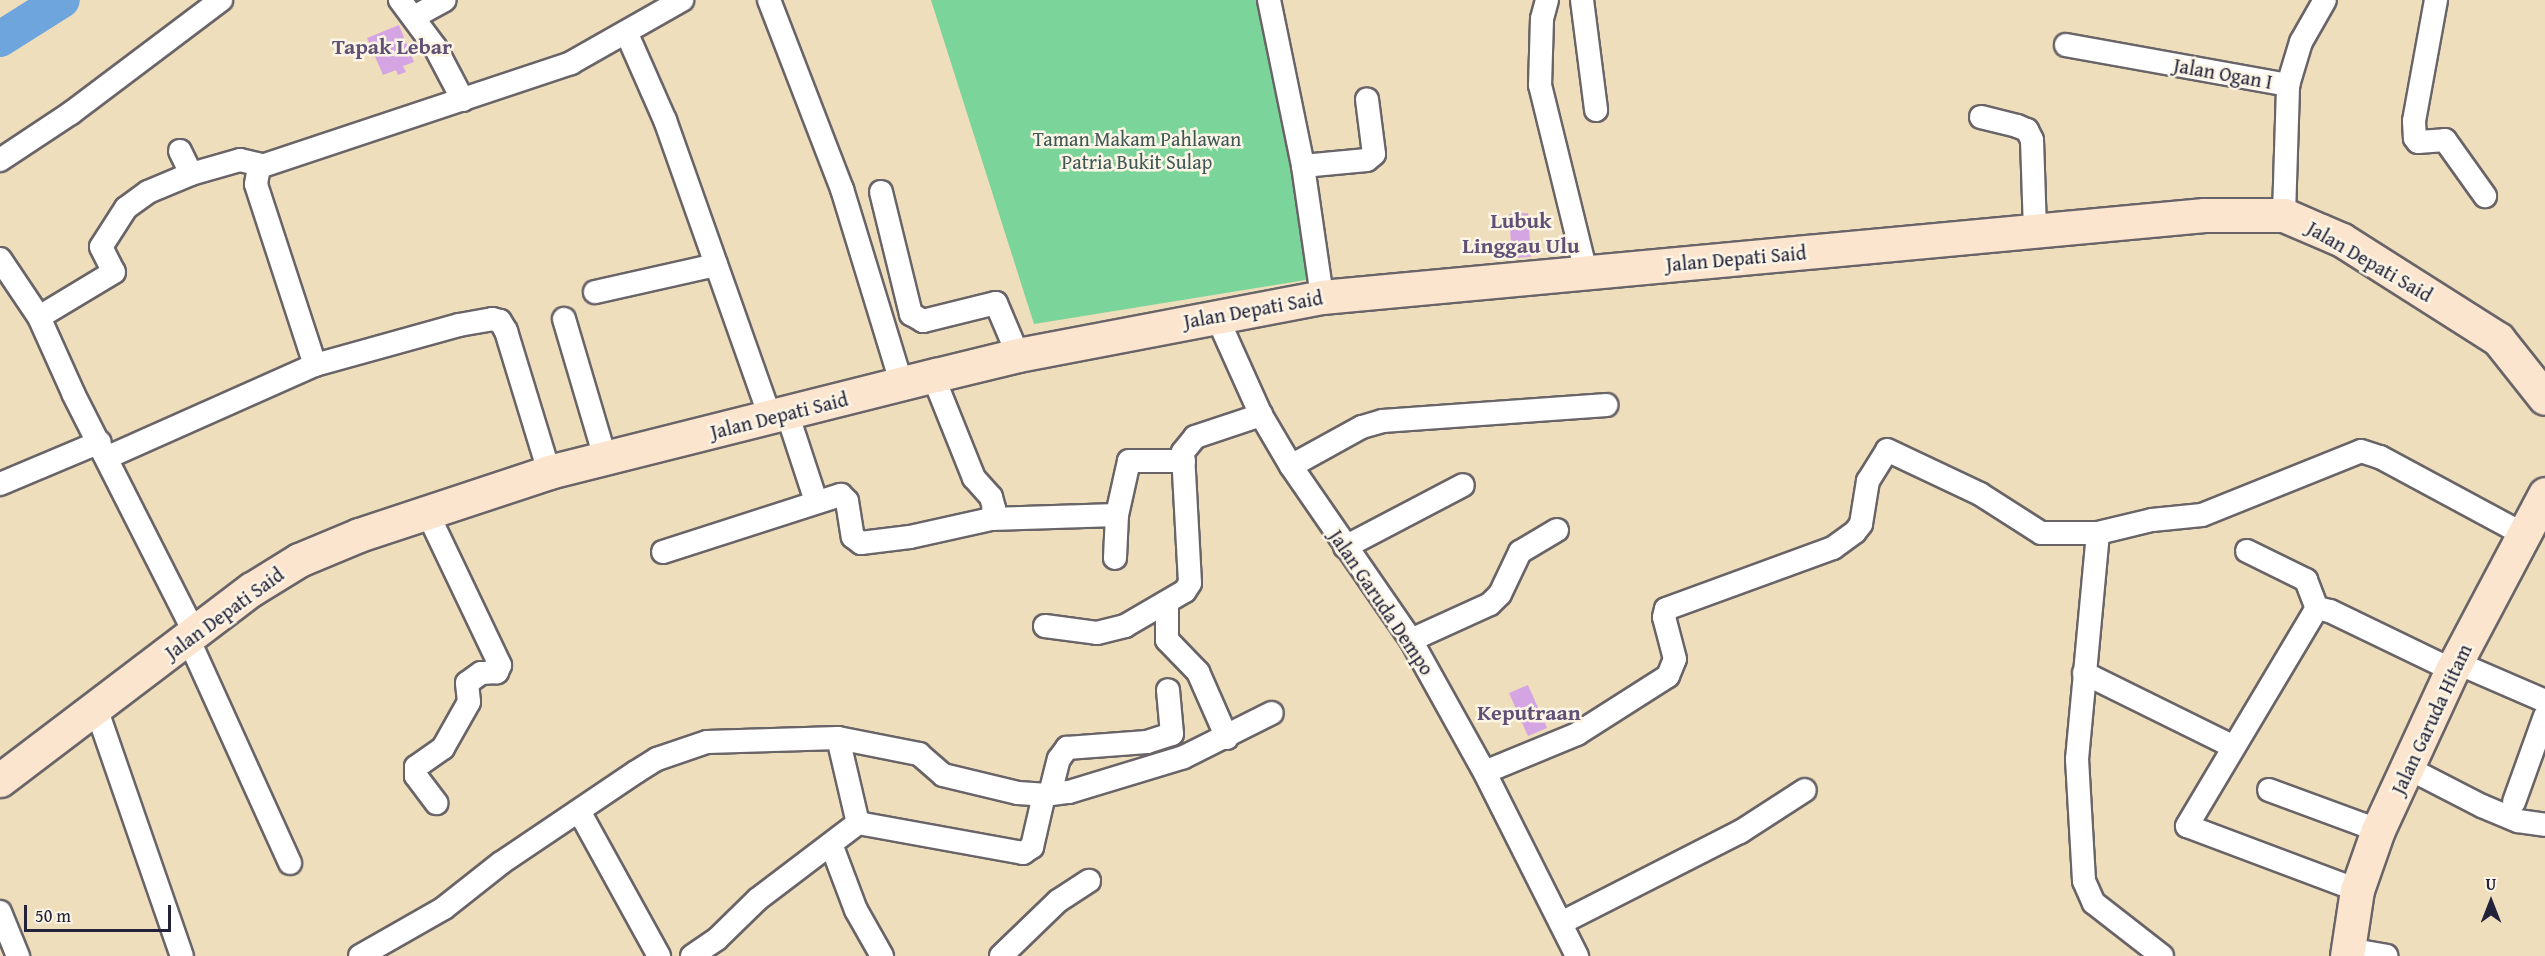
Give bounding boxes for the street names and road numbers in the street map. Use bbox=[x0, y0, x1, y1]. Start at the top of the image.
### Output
street label: Jalan Ogan I bbox=[2172, 53, 2274, 93]
street label: Jalan Depati Said bbox=[2303, 215, 2437, 307]
street label: Jalan Depati Said bbox=[1665, 240, 1807, 276]
street label: Jalan Depati Said bbox=[1182, 285, 1324, 333]
street label: Jalan Depati Said bbox=[708, 386, 850, 444]
street label: Jalan Garuda Dempo bbox=[1324, 525, 1440, 679]
street label: Jalan Depati Said bbox=[160, 562, 288, 664]
street label: Jalan Garuda Hitam bbox=[2386, 640, 2476, 798]

